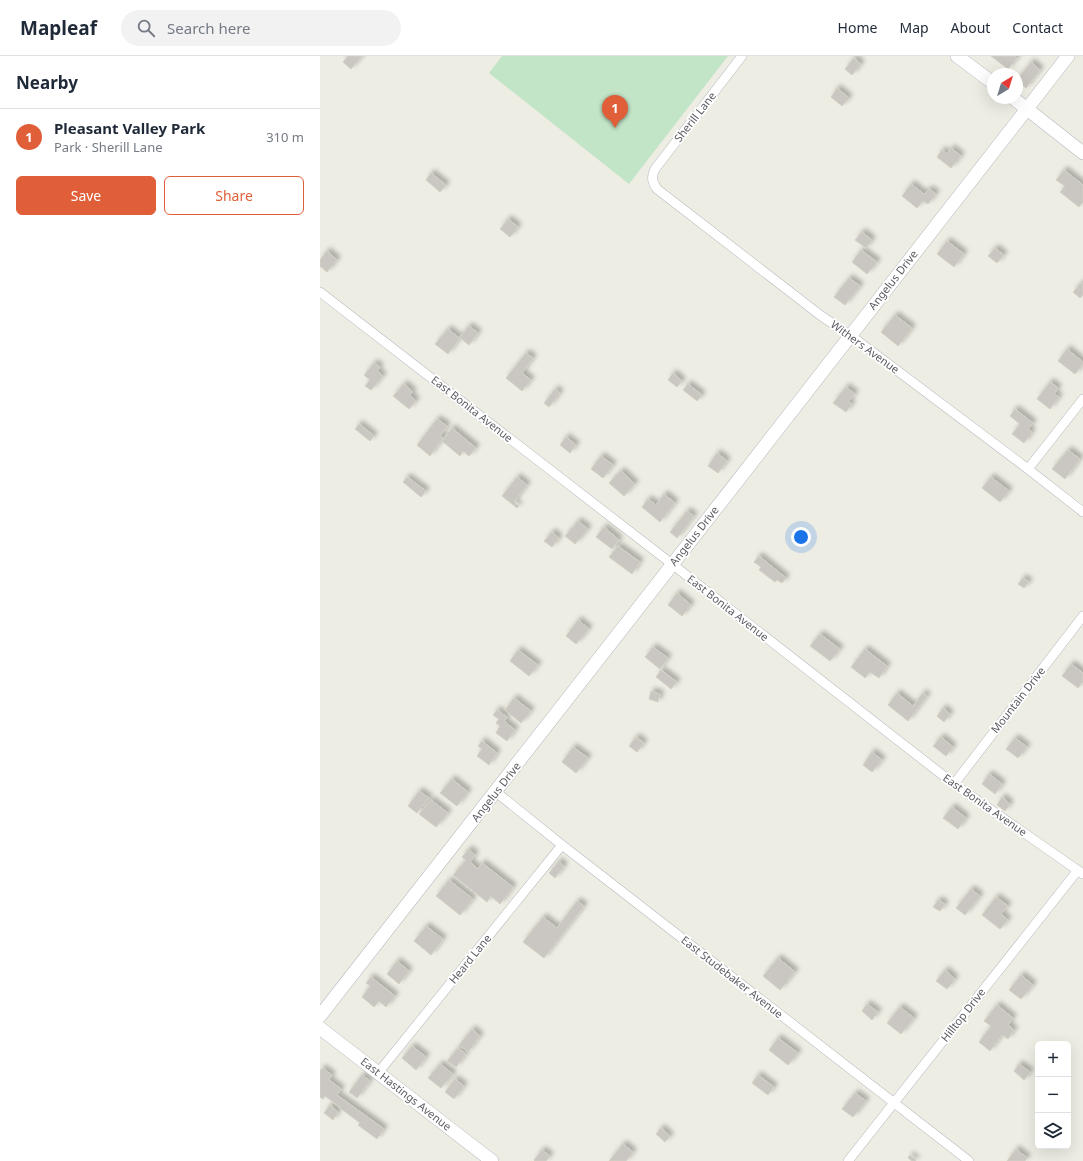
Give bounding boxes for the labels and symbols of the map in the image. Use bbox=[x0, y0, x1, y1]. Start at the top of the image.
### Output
north arrow bbox=[987, 68, 1023, 104]
street label: Sherill Lane bbox=[670, 88, 719, 145]
pin: 1 bbox=[602, 95, 628, 128]
street label: Angelus Drive bbox=[865, 247, 921, 313]
street label: Withers Avenue bbox=[828, 317, 903, 377]
street label: East Bonita Avenue bbox=[429, 372, 516, 445]
street label: Angelus Drive bbox=[666, 503, 722, 569]
your location bbox=[791, 527, 811, 547]
street label: East Bonita Avenue bbox=[685, 571, 772, 644]
street label: Mountain Drive bbox=[987, 664, 1048, 736]
street label: Angelus Drive bbox=[468, 759, 524, 825]
street label: East Bonita Avenue bbox=[940, 770, 1030, 839]
street label: Heard Lane bbox=[445, 931, 494, 986]
street label: East Studebaker Avenue bbox=[678, 932, 786, 1021]
street label: Hilltop Drive bbox=[937, 985, 988, 1045]
street label: East Hastings Avenue bbox=[358, 1053, 455, 1134]

